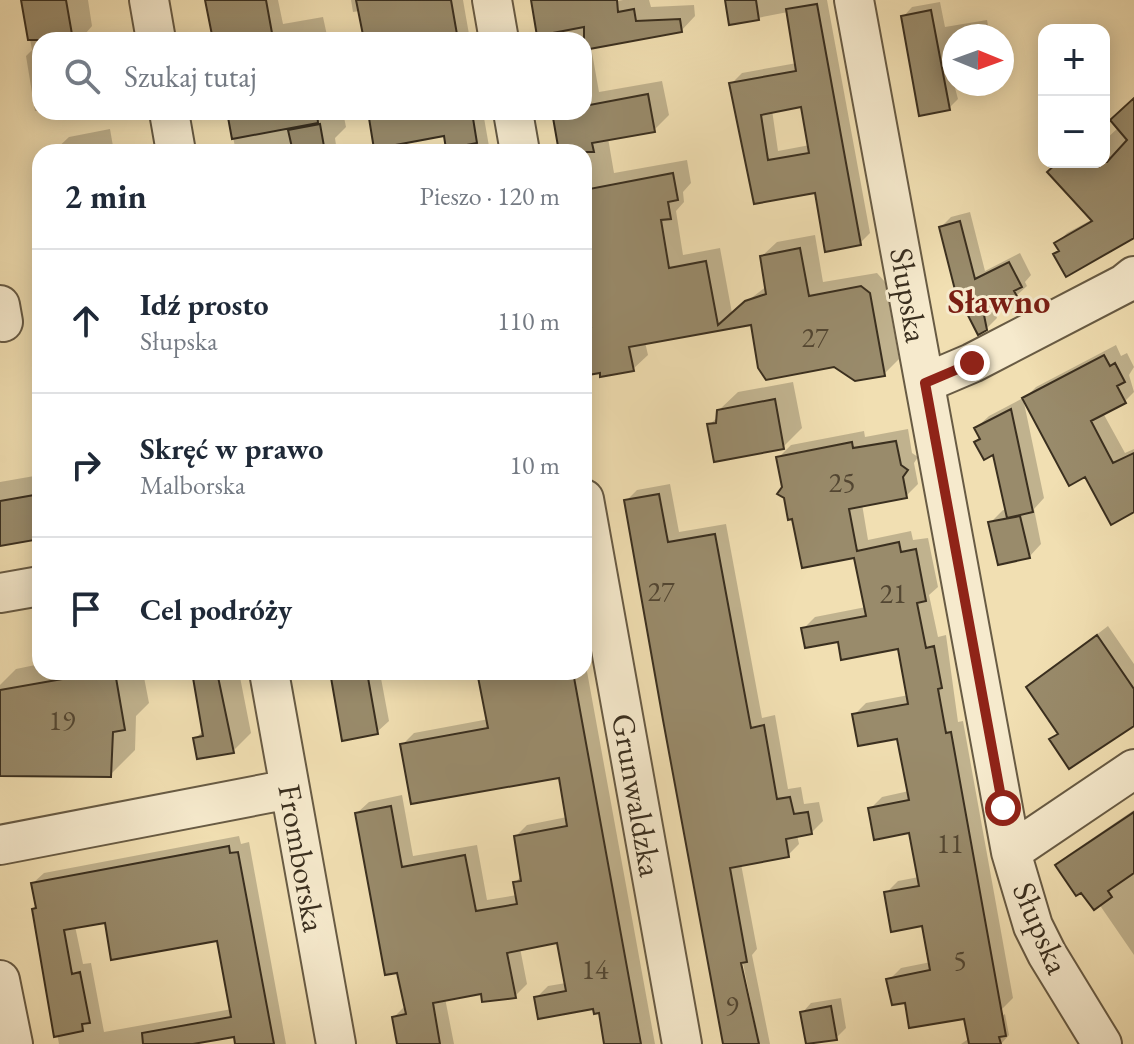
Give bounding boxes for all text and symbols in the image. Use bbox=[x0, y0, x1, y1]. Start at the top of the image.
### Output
north arrow bbox=[942, 24, 1014, 96]
map controls bbox=[1038, 24, 1110, 168]
button: + bbox=[1038, 24, 1110, 96]
search box bbox=[32, 32, 592, 120]
icon: search bbox=[60, 54, 104, 98]
text: Szukaj tutaj bbox=[124, 57, 257, 96]
button: − bbox=[1038, 96, 1110, 168]
text: 2 min bbox=[64, 174, 147, 218]
text: Pieszo · 120 m bbox=[420, 179, 560, 213]
street label: Słupska bbox=[880, 244, 938, 346]
district label: Sławno bbox=[948, 279, 1050, 323]
text: Idź prosto bbox=[140, 285, 269, 324]
icon: ahead bbox=[64, 299, 108, 343]
text: 110 m bbox=[497, 304, 560, 338]
house number: 27 bbox=[802, 319, 829, 355]
text: Słupska bbox=[140, 324, 218, 358]
route end bbox=[954, 345, 990, 381]
text: Skręć w prawo bbox=[140, 429, 323, 468]
icon: right bbox=[64, 443, 108, 487]
text: 10 m bbox=[510, 448, 560, 482]
house number: 25 bbox=[829, 464, 855, 500]
text: Malborska bbox=[140, 468, 245, 502]
house number: 27 bbox=[648, 573, 675, 609]
house number: 21 bbox=[880, 575, 906, 611]
icon: arrive bbox=[64, 587, 108, 631]
text: Cel podróży bbox=[140, 590, 292, 629]
house number: 19 bbox=[49, 702, 75, 738]
street label: Grunwaldzka bbox=[602, 710, 672, 880]
street label: Fromborska bbox=[268, 781, 336, 935]
route start bbox=[985, 790, 1021, 826]
house number: 11 bbox=[937, 825, 963, 861]
street label: Słupska bbox=[1003, 876, 1079, 980]
house number: 5 bbox=[953, 942, 967, 978]
house number: 14 bbox=[582, 951, 609, 987]
house number: 9 bbox=[725, 987, 739, 1023]

